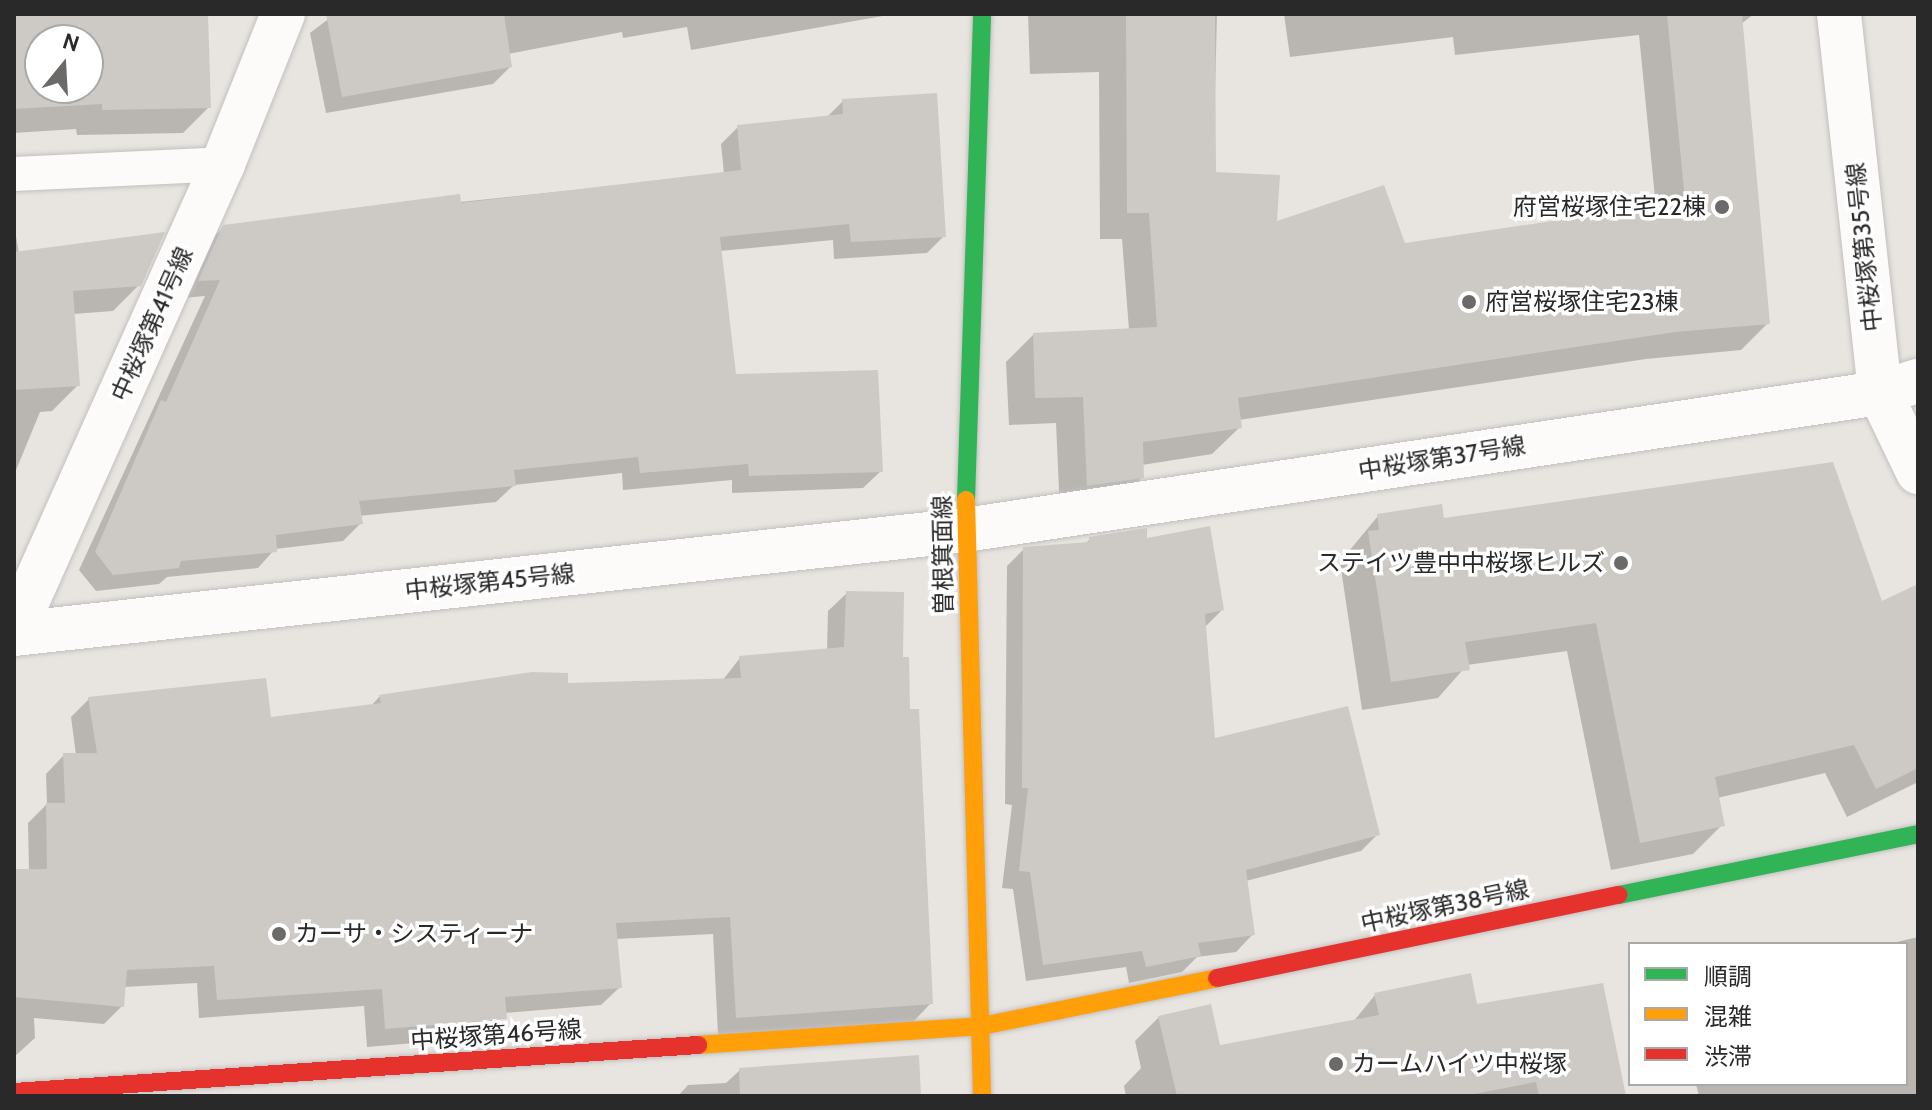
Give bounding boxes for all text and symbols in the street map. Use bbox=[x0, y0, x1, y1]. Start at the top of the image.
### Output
north arrow bbox=[24, 24, 104, 104]
text: N bbox=[59, 27, 83, 58]
street label: 中桜塚第35号線 bbox=[1841, 161, 1887, 333]
place label: 府営桜塚住宅22棟 bbox=[1513, 193, 1706, 221]
marker: 府営桜塚住宅22棟 bbox=[1713, 198, 1731, 216]
street label: 中桜塚第41号線 bbox=[105, 242, 199, 406]
place label: 府営桜塚住宅23棟 bbox=[1485, 288, 1679, 316]
marker: 府営桜塚住宅23棟 bbox=[1460, 293, 1478, 311]
street label: 中桜塚第37号線 bbox=[1356, 431, 1528, 485]
street label: 曽根箕面線 bbox=[928, 495, 958, 615]
place label: ステイツ豊中中桜塚ヒルズ bbox=[1317, 549, 1605, 577]
marker: ステイツ豊中中桜塚ヒルズ bbox=[1612, 554, 1630, 572]
street label: 中桜塚第45号線 bbox=[404, 559, 576, 605]
street label: 中桜塚第38号線 bbox=[1358, 874, 1532, 938]
place label: カーサ・システィーナ bbox=[295, 920, 535, 948]
marker: カーサ・システィーナ bbox=[270, 925, 288, 943]
legend bbox=[1628, 942, 1908, 1086]
text: 順調 bbox=[1704, 962, 1752, 991]
text: 混雑 bbox=[1704, 1002, 1752, 1031]
street label: 中桜塚第46号線 bbox=[409, 1015, 583, 1055]
text: 渋滞 bbox=[1704, 1042, 1752, 1071]
place label: カームハイツ中桜塚 bbox=[1352, 1050, 1568, 1078]
marker: カームハイツ中桜塚 bbox=[1327, 1055, 1345, 1073]

